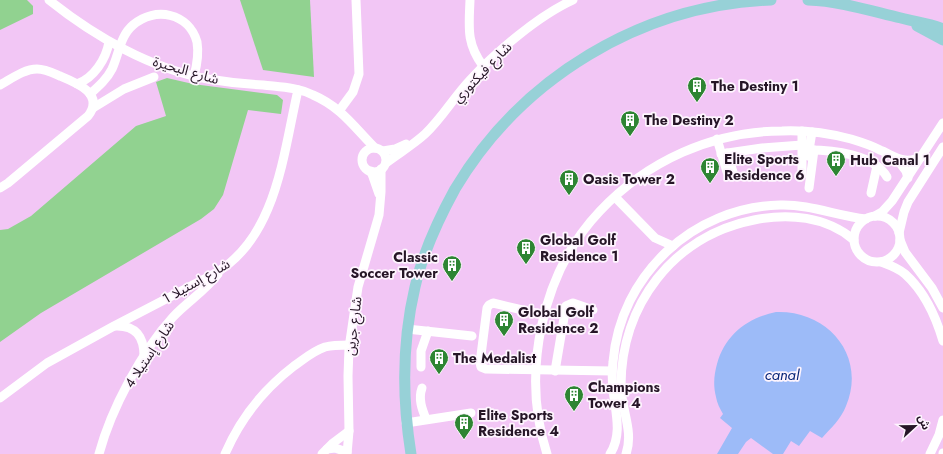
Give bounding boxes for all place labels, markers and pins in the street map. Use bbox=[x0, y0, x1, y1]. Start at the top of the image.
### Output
building icon: The Destiny 1 bbox=[686, 75, 708, 103]
place label: The Destiny 1 bbox=[711, 76, 799, 96]
building icon: The Destiny 2 bbox=[619, 109, 641, 137]
place label: The Destiny 2 bbox=[644, 110, 734, 130]
place label: Elite Sports Residence 6 bbox=[724, 149, 805, 185]
building icon: Hub Canal 1 bbox=[825, 149, 847, 177]
place label: Hub Canal 1 bbox=[850, 150, 930, 170]
building icon: Elite Sports Residence 6 bbox=[699, 156, 721, 184]
building icon: Oasis Tower 2 bbox=[558, 168, 580, 196]
place label: Oasis Tower 2 bbox=[583, 169, 675, 189]
place label: Global Golf Residence 1 bbox=[540, 230, 618, 266]
building icon: Global Golf Residence 1 bbox=[515, 237, 537, 265]
place label: Classic Soccer Tower bbox=[350, 247, 438, 283]
building icon: Classic Soccer Tower bbox=[441, 254, 463, 282]
place label: Global Golf Residence 2 bbox=[518, 302, 598, 338]
building icon: Global Golf Residence 2 bbox=[493, 309, 515, 337]
building icon: The Medalist bbox=[428, 347, 450, 375]
place label: The Medalist bbox=[453, 348, 537, 368]
place label: Champions Tower 4 bbox=[588, 377, 661, 413]
building icon: Champions Tower 4 bbox=[563, 384, 585, 412]
place label: Elite Sports Residence 4 bbox=[478, 405, 559, 441]
building icon: Elite Sports Residence 4 bbox=[453, 412, 475, 440]

